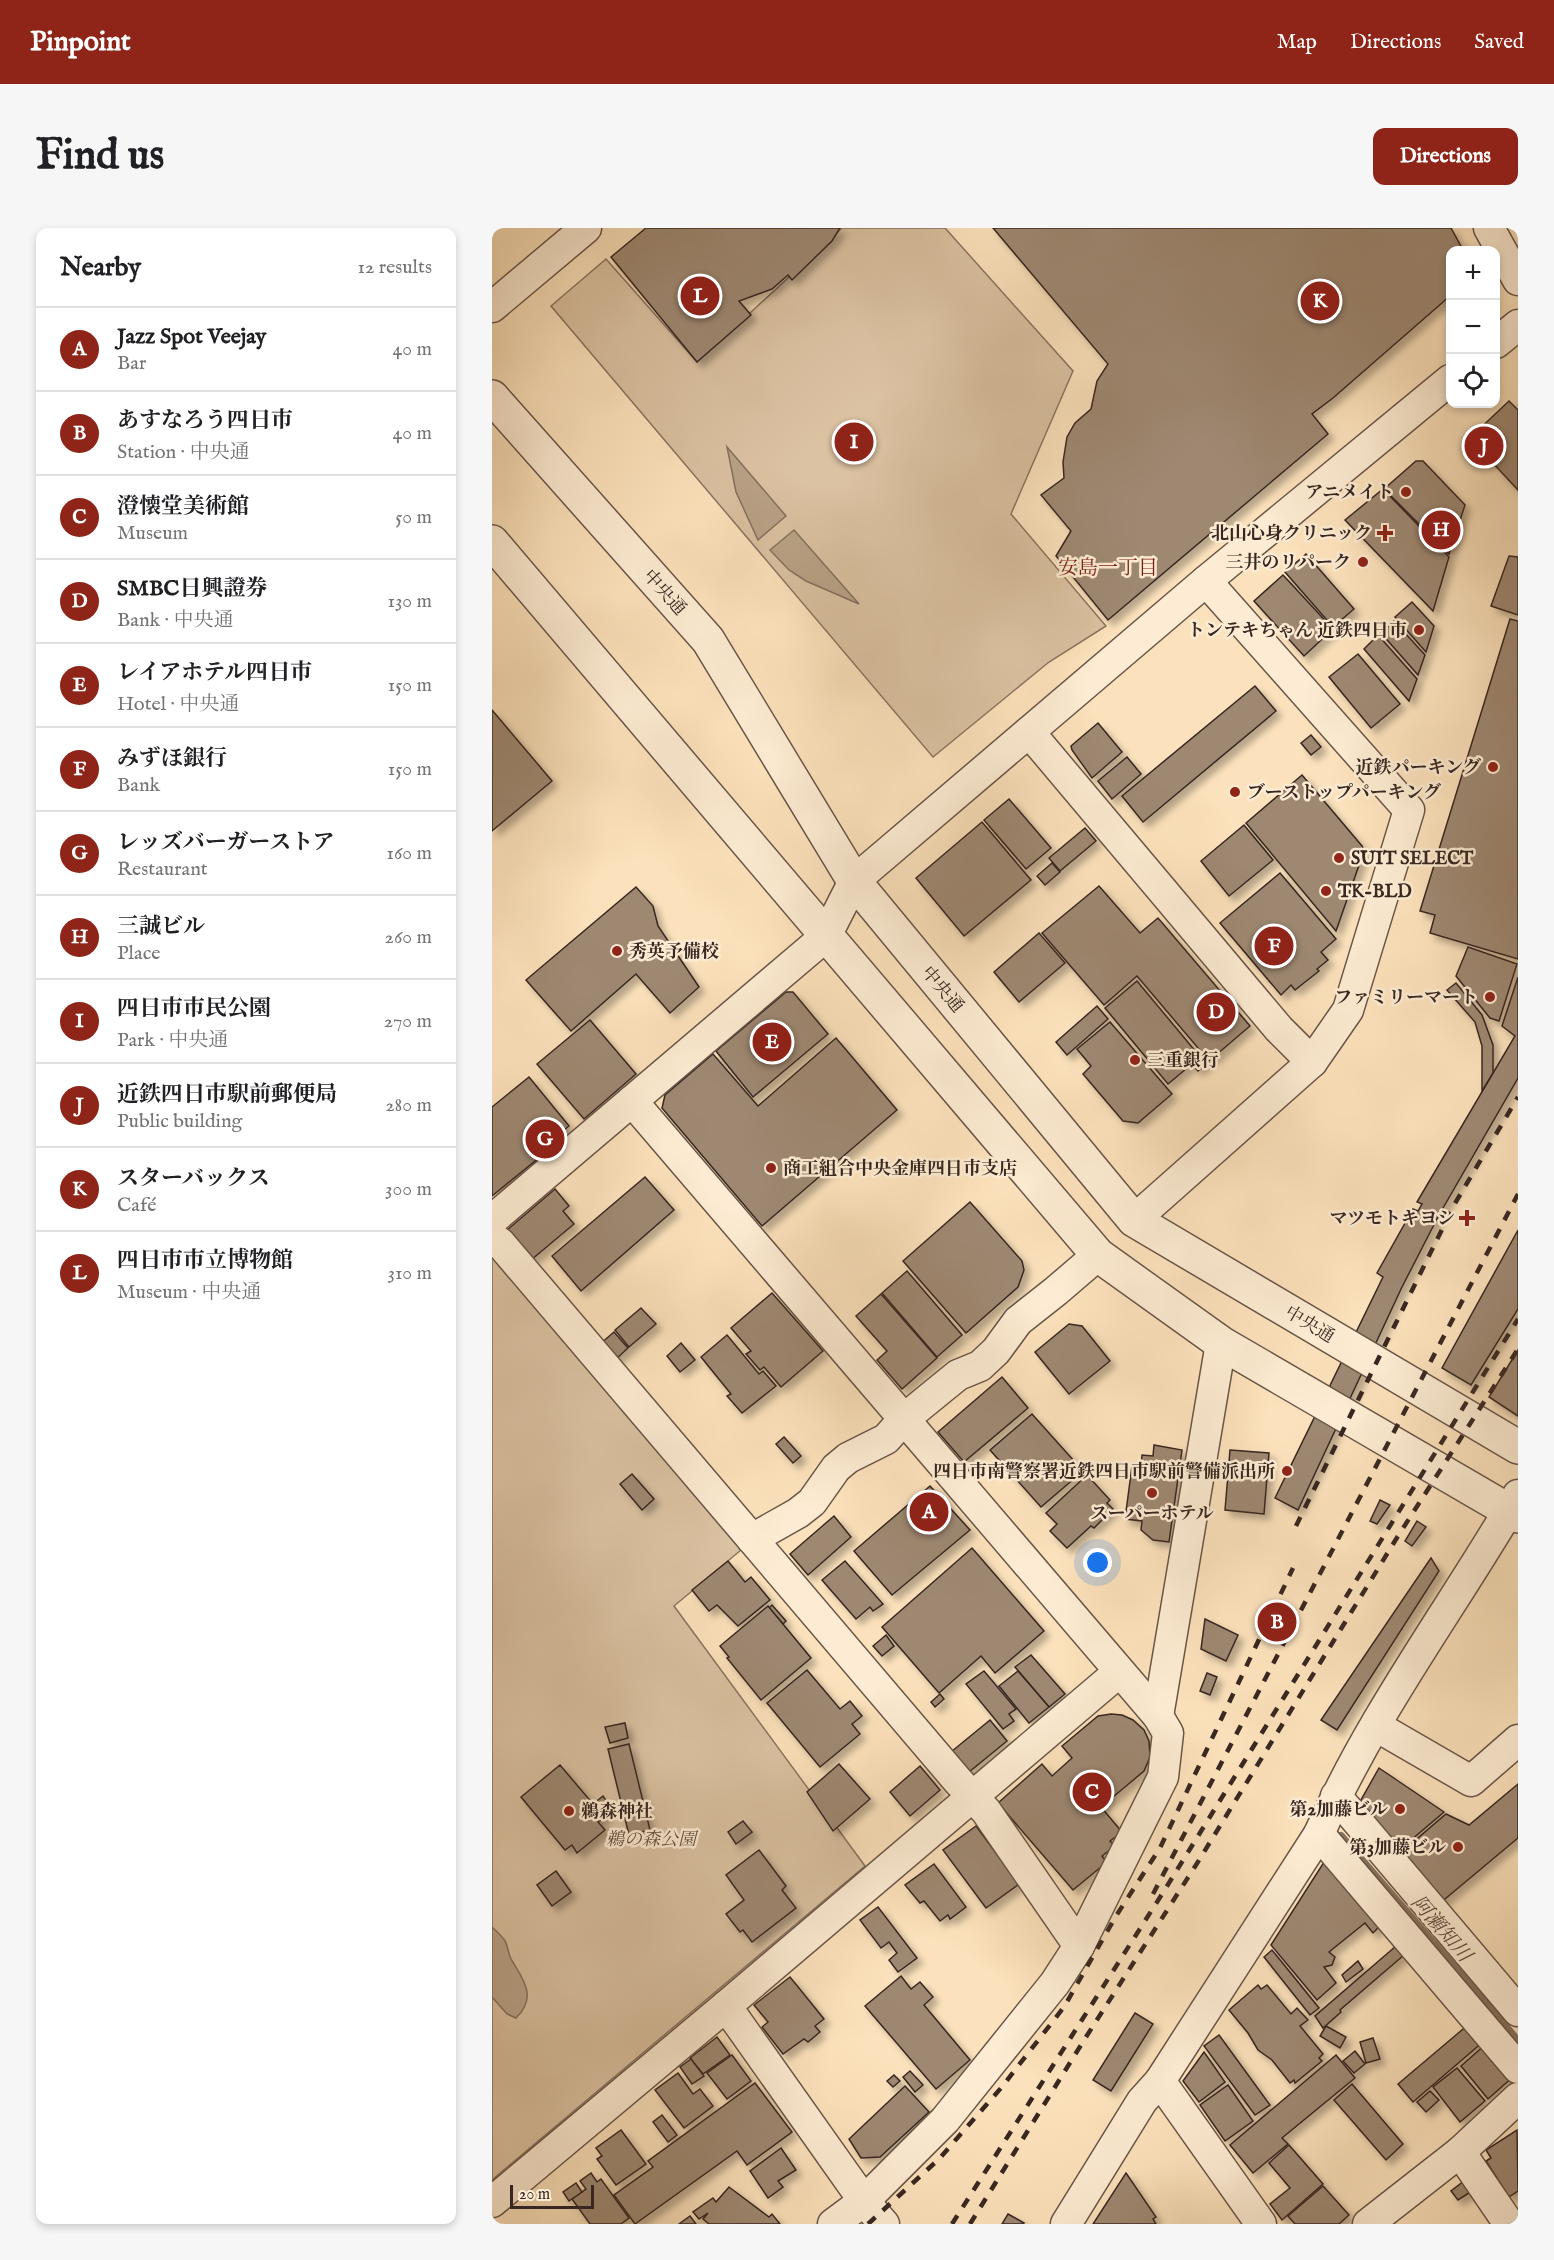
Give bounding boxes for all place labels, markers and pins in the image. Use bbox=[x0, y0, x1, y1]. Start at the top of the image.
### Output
pin: L bbox=[680, 274, 720, 318]
pin: K bbox=[1300, 278, 1340, 324]
pin: I bbox=[834, 420, 874, 464]
pin: J bbox=[1464, 424, 1504, 468]
place label: アニメイト bbox=[1305, 482, 1394, 505]
marker: アニメイト bbox=[1399, 485, 1413, 499]
pin: H bbox=[1422, 508, 1460, 552]
place label: 北山心身クリニック bbox=[1211, 523, 1372, 546]
marker: 北山心身クリニック bbox=[1376, 524, 1394, 542]
place label: 三井のリパーク bbox=[1226, 552, 1351, 575]
marker: 三井のリパーク bbox=[1356, 555, 1370, 569]
place label: トンテキちゃん 近鉄四日市 bbox=[1187, 620, 1407, 643]
marker: トンテキちゃん 近鉄四日市 bbox=[1412, 623, 1426, 637]
place label: 近鉄パーキング bbox=[1356, 757, 1481, 780]
marker: 近鉄パーキング bbox=[1486, 760, 1500, 774]
place label: ブーストップパーキング bbox=[1247, 782, 1441, 805]
marker: ブーストップパーキング bbox=[1228, 785, 1242, 799]
place label: SUIT SELECT bbox=[1351, 848, 1474, 871]
marker: SUIT SELECT bbox=[1332, 851, 1346, 865]
place label: TK-BLD bbox=[1337, 881, 1412, 904]
marker: TK-BLD bbox=[1319, 884, 1333, 898]
pin: F bbox=[1254, 924, 1294, 968]
place label: 秀英予備校 bbox=[629, 941, 719, 964]
marker: 秀英予備校 bbox=[610, 944, 624, 958]
place label: ファミリーマート bbox=[1334, 987, 1478, 1010]
pin: D bbox=[1196, 990, 1236, 1034]
marker: ファミリーマート bbox=[1483, 990, 1497, 1004]
pin: E bbox=[752, 1020, 792, 1064]
place label: 三重銀行 bbox=[1147, 1050, 1219, 1073]
marker: 三重銀行 bbox=[1128, 1053, 1142, 1067]
pin: G bbox=[526, 1116, 564, 1162]
place label: 商工組合中央金庫四日市支店 bbox=[783, 1158, 1017, 1181]
marker: 商工組合中央金庫四日市支店 bbox=[764, 1161, 778, 1175]
place label: マツモトキヨシ bbox=[1330, 1208, 1455, 1231]
marker: マツモトキヨシ bbox=[1460, 1211, 1474, 1225]
place label: 四日市南警察署近鉄四日市駅前警備派出所 bbox=[933, 1461, 1275, 1484]
marker: 四日市南警察署近鉄四日市駅前警備派出所 bbox=[1280, 1464, 1294, 1478]
marker: スーパーホテル bbox=[1145, 1486, 1159, 1500]
pin: A bbox=[910, 1490, 948, 1534]
place label: スーパーホテル bbox=[1090, 1503, 1214, 1526]
pin: B bbox=[1258, 1600, 1296, 1644]
pin: C bbox=[1072, 1770, 1112, 1814]
place label: 第2加藤ビル bbox=[1290, 1799, 1388, 1822]
place label: 鵜森神社 bbox=[581, 1801, 653, 1824]
marker: 第2加藤ビル bbox=[1393, 1802, 1407, 1816]
marker: 鵜森神社 bbox=[562, 1804, 576, 1818]
place label: 第3加藤ビル bbox=[1349, 1837, 1446, 1860]
marker: 第3加藤ビル bbox=[1451, 1840, 1465, 1854]

